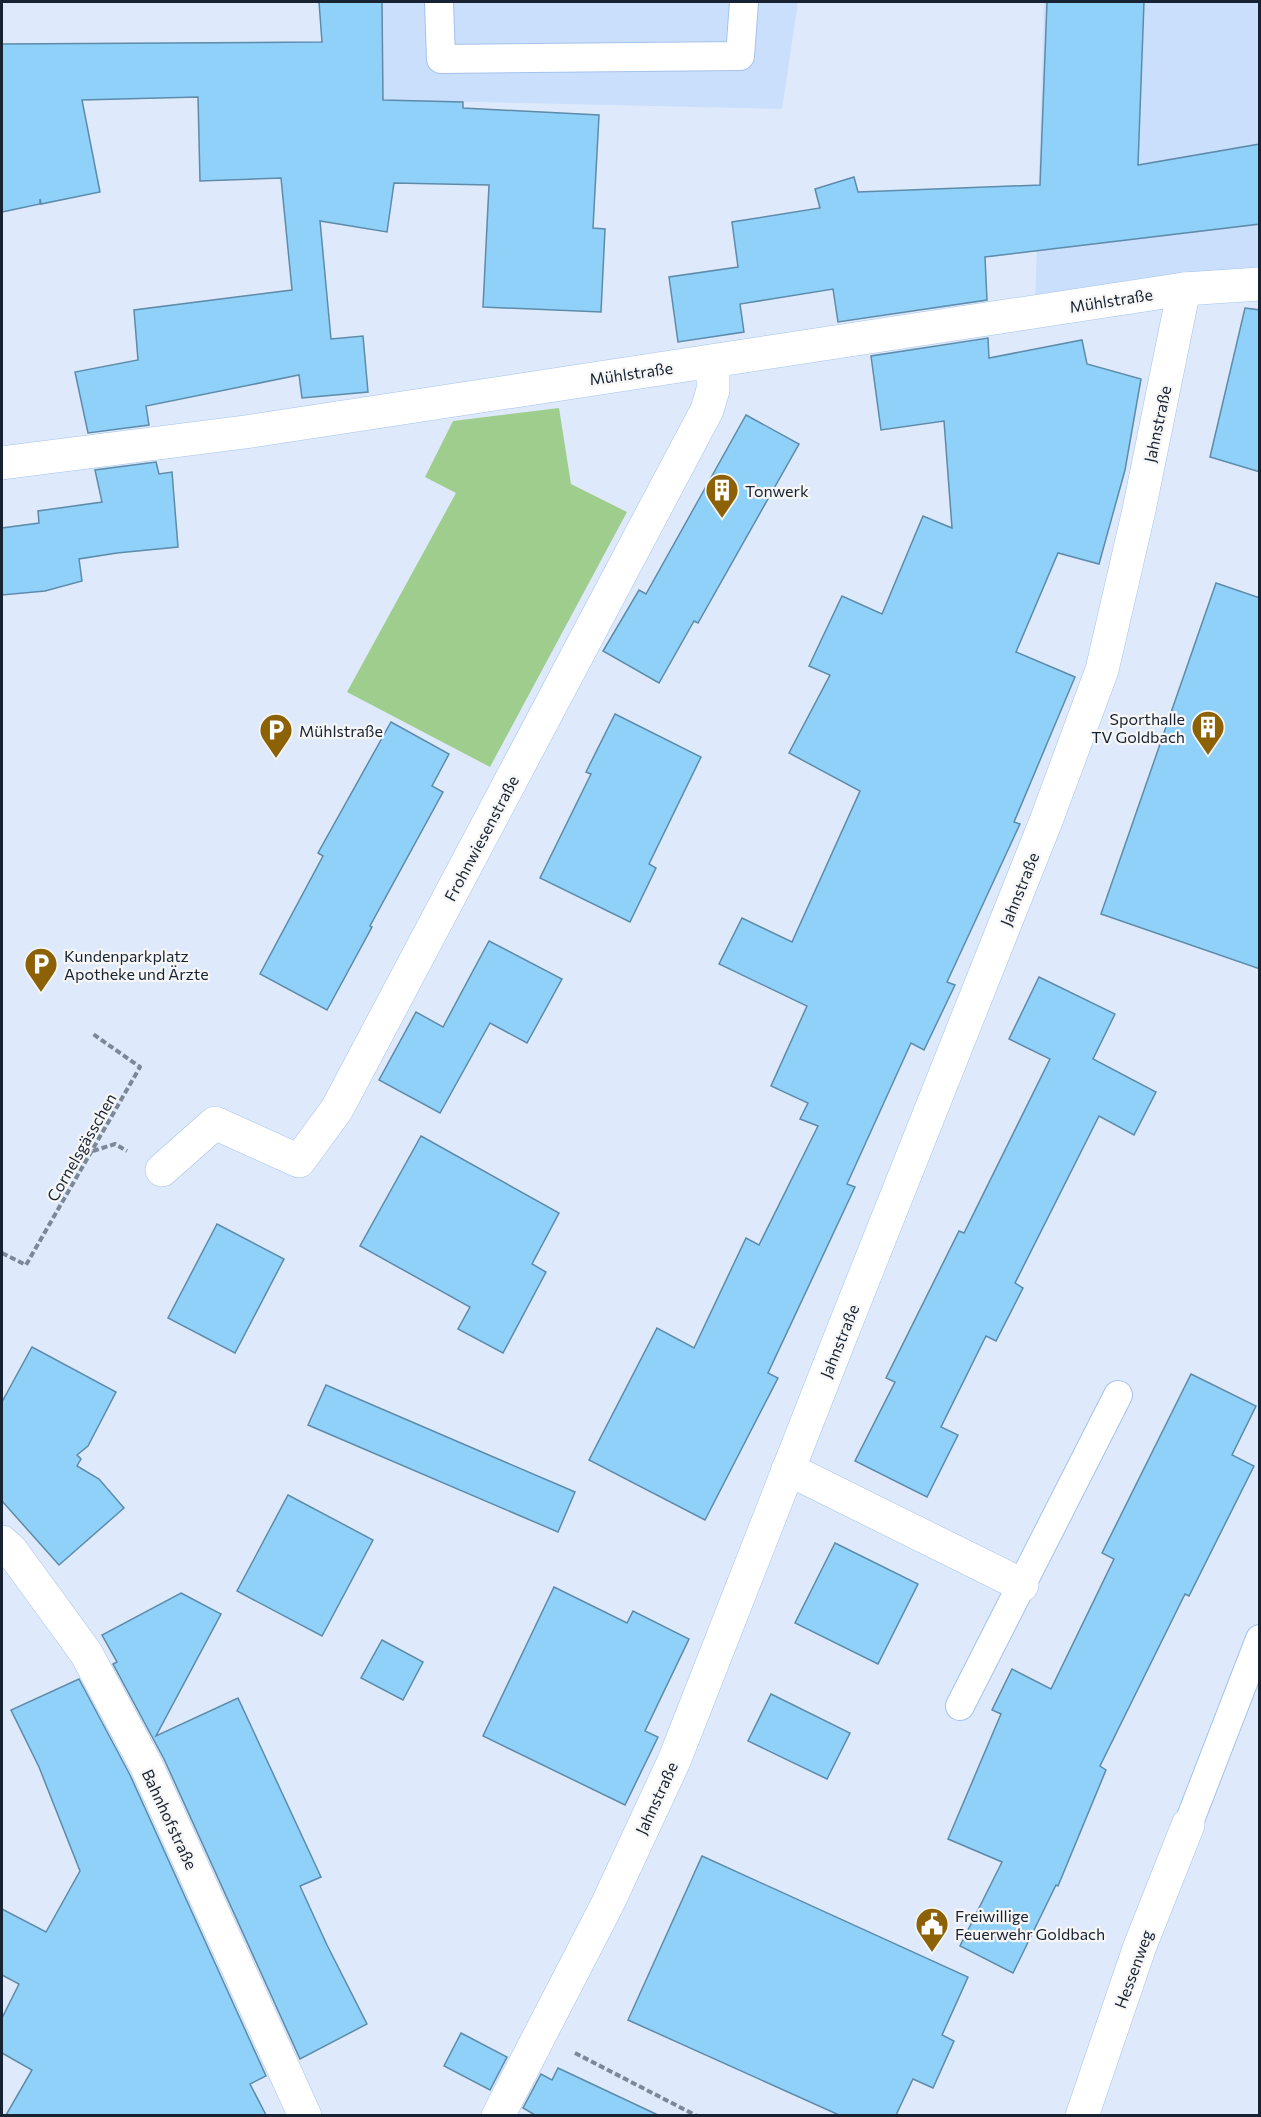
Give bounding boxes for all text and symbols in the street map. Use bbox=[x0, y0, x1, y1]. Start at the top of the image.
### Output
street label: Mühlstraße bbox=[1068, 284, 1154, 316]
street label: Mühlstraße bbox=[588, 358, 674, 388]
street label: Jahnstraße bbox=[1140, 384, 1174, 464]
building icon: Tonwerk bbox=[704, 472, 740, 519]
place label: Tonwerk bbox=[745, 481, 809, 500]
place label: Sporthalle TV Goldbach bbox=[1091, 709, 1185, 746]
building icon: Sporthalle TV Goldbach bbox=[1190, 709, 1226, 756]
parking icon: Mühlstraße bbox=[258, 712, 294, 759]
place label: Mühlstraße bbox=[299, 721, 383, 740]
street label: Frohnwiesenstraße bbox=[440, 772, 522, 904]
street label: Jahnstraße bbox=[996, 849, 1042, 929]
parking icon: Kundenparkplatz Apotheke und Ärzte bbox=[23, 946, 59, 993]
place label: Kundenparkplatz Apotheke und Ärzte bbox=[64, 946, 209, 983]
street label: Cornelsgässchen bbox=[42, 1089, 120, 1205]
street label: Jahnstraße bbox=[816, 1301, 862, 1381]
street label: Jahnstraße bbox=[631, 1759, 681, 1837]
street label: Bahnhofstraße bbox=[139, 1766, 201, 1872]
public building icon: Freiwillige Feuerwehr Goldbach bbox=[914, 1906, 950, 1953]
place label: Freiwillige Feuerwehr Goldbach bbox=[955, 1906, 1105, 1943]
street label: Hessenweg bbox=[1110, 1927, 1156, 2011]

